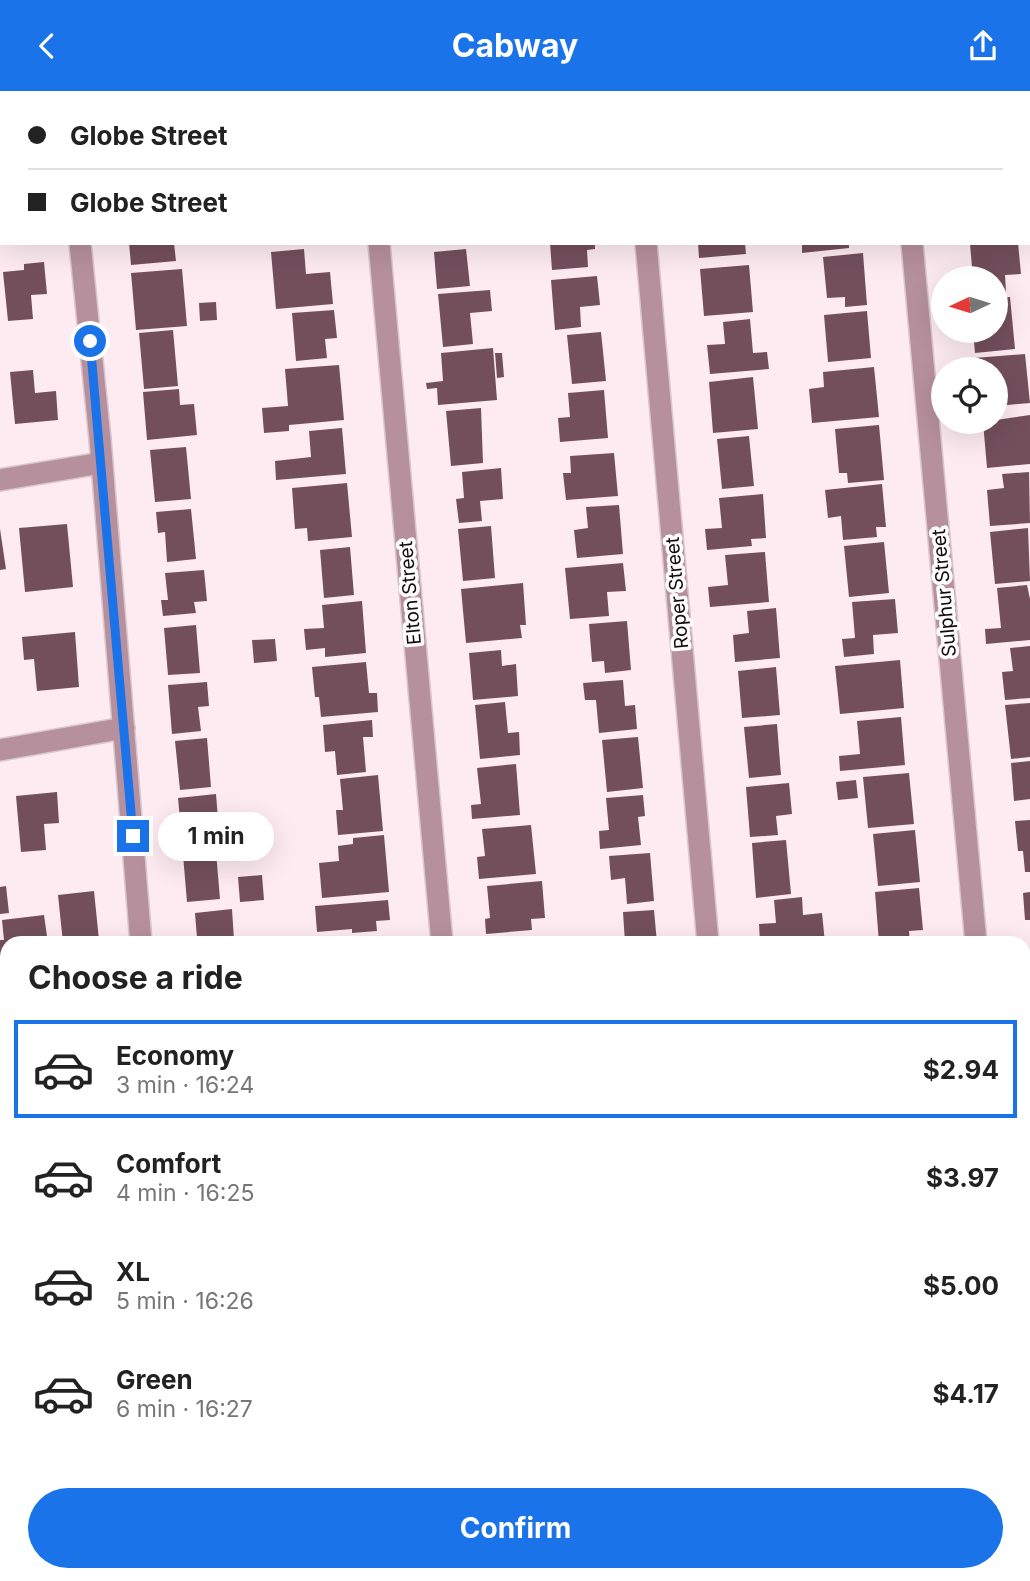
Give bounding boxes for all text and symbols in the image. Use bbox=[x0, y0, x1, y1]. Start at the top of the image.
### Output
text: Cabway bbox=[452, 26, 578, 65]
icon: back bbox=[28, 27, 66, 65]
icon: share bbox=[964, 27, 1002, 65]
text: Globe Street bbox=[70, 120, 228, 151]
text: Globe Street bbox=[70, 187, 228, 218]
north arrow bbox=[931, 266, 1008, 343]
map controls bbox=[931, 266, 1008, 434]
route start bbox=[74, 325, 106, 357]
button: locate bbox=[931, 357, 1008, 434]
street label: Sulphur Street bbox=[927, 528, 961, 658]
street label: Roper Street bbox=[661, 536, 693, 650]
street label: Elton Street bbox=[394, 540, 426, 646]
callout: 1 min bbox=[158, 811, 273, 861]
route end bbox=[117, 820, 149, 852]
text: 1 min bbox=[188, 822, 244, 850]
text: Choose a ride bbox=[28, 958, 243, 997]
icon: car bbox=[32, 1038, 95, 1101]
text: Economy bbox=[116, 1040, 234, 1071]
text: $2.94 bbox=[923, 1054, 999, 1085]
text: 3 min · 16:24 bbox=[116, 1071, 254, 1099]
icon: car bbox=[32, 1146, 95, 1209]
text: Comfort bbox=[116, 1148, 221, 1179]
text: $3.97 bbox=[926, 1162, 999, 1193]
text: 4 min · 16:25 bbox=[116, 1179, 254, 1207]
icon: car bbox=[32, 1254, 95, 1317]
text: XL bbox=[116, 1256, 150, 1287]
text: $5.00 bbox=[923, 1270, 999, 1301]
text: 5 min · 16:26 bbox=[116, 1287, 254, 1315]
icon: car bbox=[32, 1362, 95, 1425]
text: Green bbox=[116, 1364, 193, 1395]
text: $4.17 bbox=[933, 1378, 999, 1409]
text: 6 min · 16:27 bbox=[116, 1395, 253, 1423]
button: Confirm bbox=[28, 1488, 1003, 1568]

